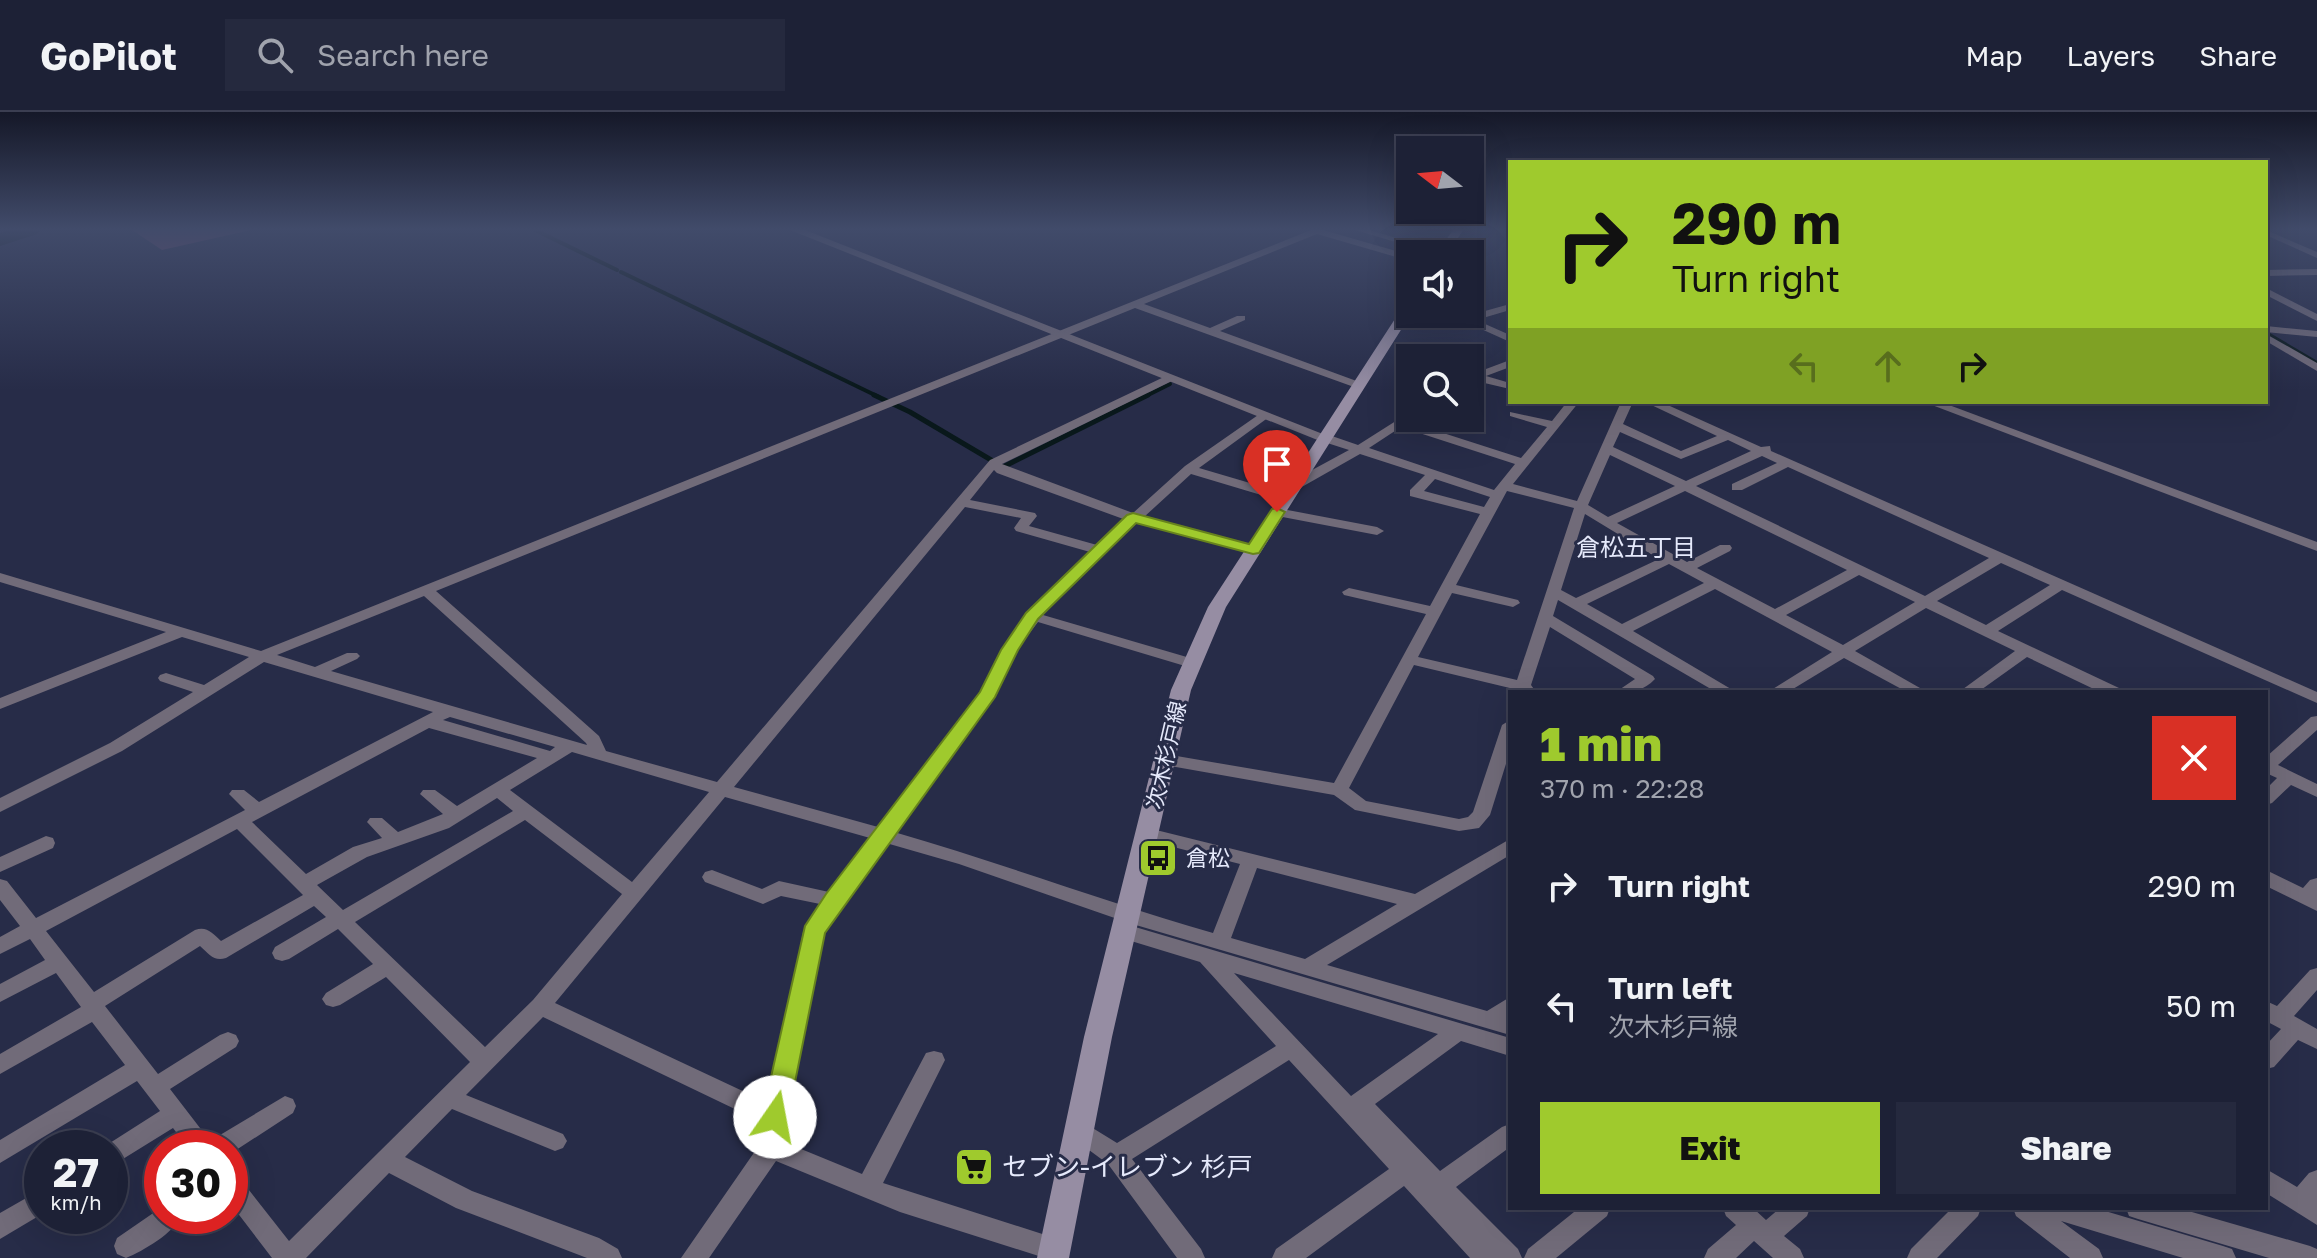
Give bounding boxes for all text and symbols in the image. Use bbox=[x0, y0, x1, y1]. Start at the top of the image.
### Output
search box bbox=[225, 19, 785, 91]
text: GoPilot bbox=[40, 33, 177, 78]
icon: search bbox=[253, 33, 297, 77]
text: Search here bbox=[317, 37, 489, 73]
text: Map bbox=[1965, 39, 2023, 72]
text: Layers bbox=[2067, 39, 2155, 72]
text: Share bbox=[2199, 39, 2277, 72]
north arrow bbox=[1396, 136, 1484, 224]
map controls bbox=[1396, 136, 1484, 432]
text: 290 m bbox=[1672, 189, 1841, 256]
icon: right bbox=[1540, 192, 1644, 296]
button: sound bbox=[1396, 240, 1484, 328]
text: Turn right bbox=[1672, 257, 1840, 300]
button: search bbox=[1396, 344, 1484, 432]
icon: left bbox=[1782, 344, 1826, 388]
icon: ahead bbox=[1866, 344, 1910, 388]
icon: right bbox=[1950, 344, 1994, 388]
pin bbox=[1243, 430, 1311, 512]
icon: arrive bbox=[1255, 442, 1299, 486]
district label: 倉松五丁目 bbox=[1576, 532, 1696, 561]
street label: 次木杉戸線 bbox=[1140, 698, 1191, 812]
text: 1 min bbox=[1540, 714, 1662, 772]
button: close bbox=[2152, 716, 2236, 800]
text: 370 m · 22:28 bbox=[1540, 773, 1704, 804]
bus stop icon: 倉松 bbox=[1137, 837, 1179, 879]
place label: 倉松 bbox=[1186, 844, 1230, 871]
icon: right bbox=[1540, 864, 1584, 908]
text: Turn right bbox=[1608, 868, 1750, 904]
text: 290 m bbox=[2148, 868, 2236, 904]
text: Turn left bbox=[1608, 970, 1733, 1006]
icon: left bbox=[1540, 984, 1584, 1028]
text: 50 m bbox=[2166, 988, 2236, 1024]
text: 次木杉戸線 bbox=[1608, 1011, 1738, 1042]
position arrow bbox=[733, 1075, 817, 1159]
button: Exit bbox=[1540, 1102, 1880, 1194]
button: Share bbox=[1896, 1102, 2236, 1194]
speed limit sign: 30 bbox=[144, 1130, 248, 1234]
supermarket icon: セブン-イレブン 杉戸 bbox=[953, 1146, 995, 1188]
text: 27 bbox=[53, 1148, 99, 1196]
place label: セブン-イレブン 杉戸 bbox=[1002, 1151, 1252, 1182]
text: km/h bbox=[51, 1190, 101, 1214]

